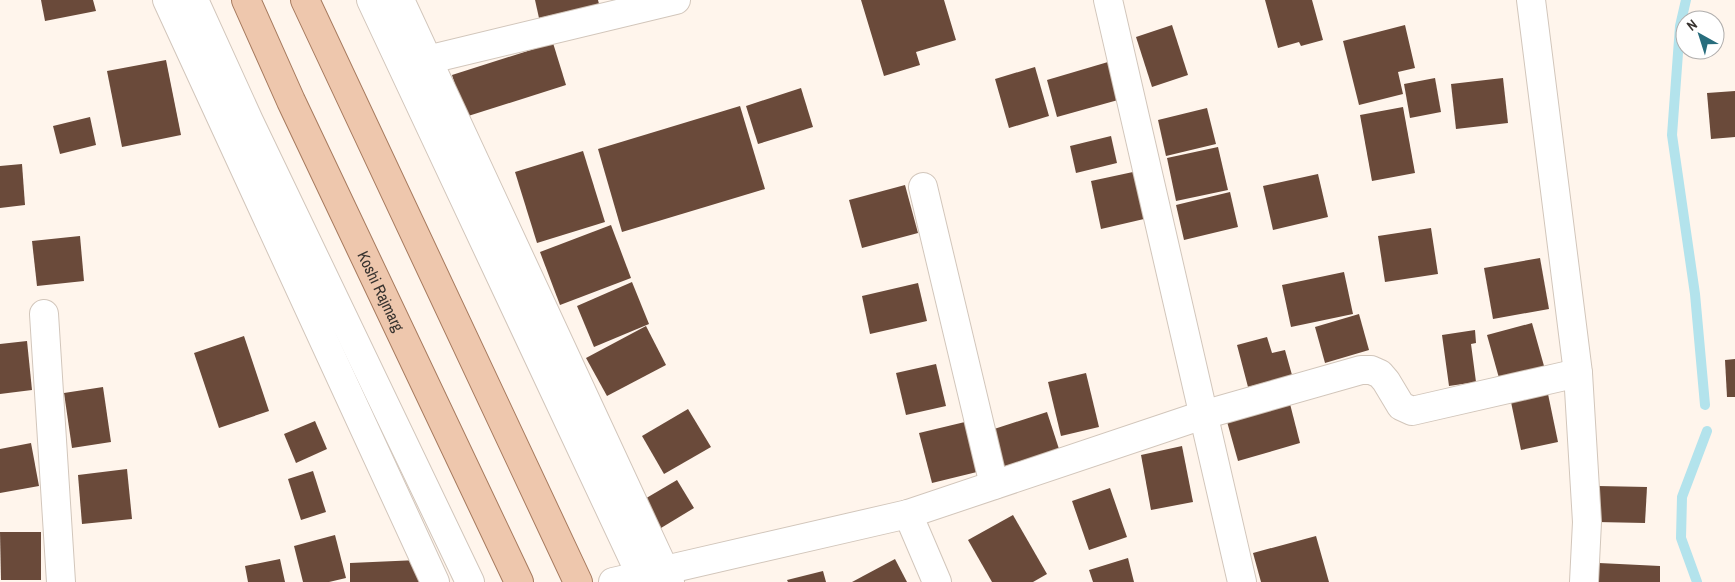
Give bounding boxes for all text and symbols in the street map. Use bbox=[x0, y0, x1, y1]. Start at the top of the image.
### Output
north arrow bbox=[1675, 10, 1725, 60]
text: N bbox=[1683, 15, 1701, 35]
street label: Koshi Rajmarg bbox=[353, 247, 410, 336]

